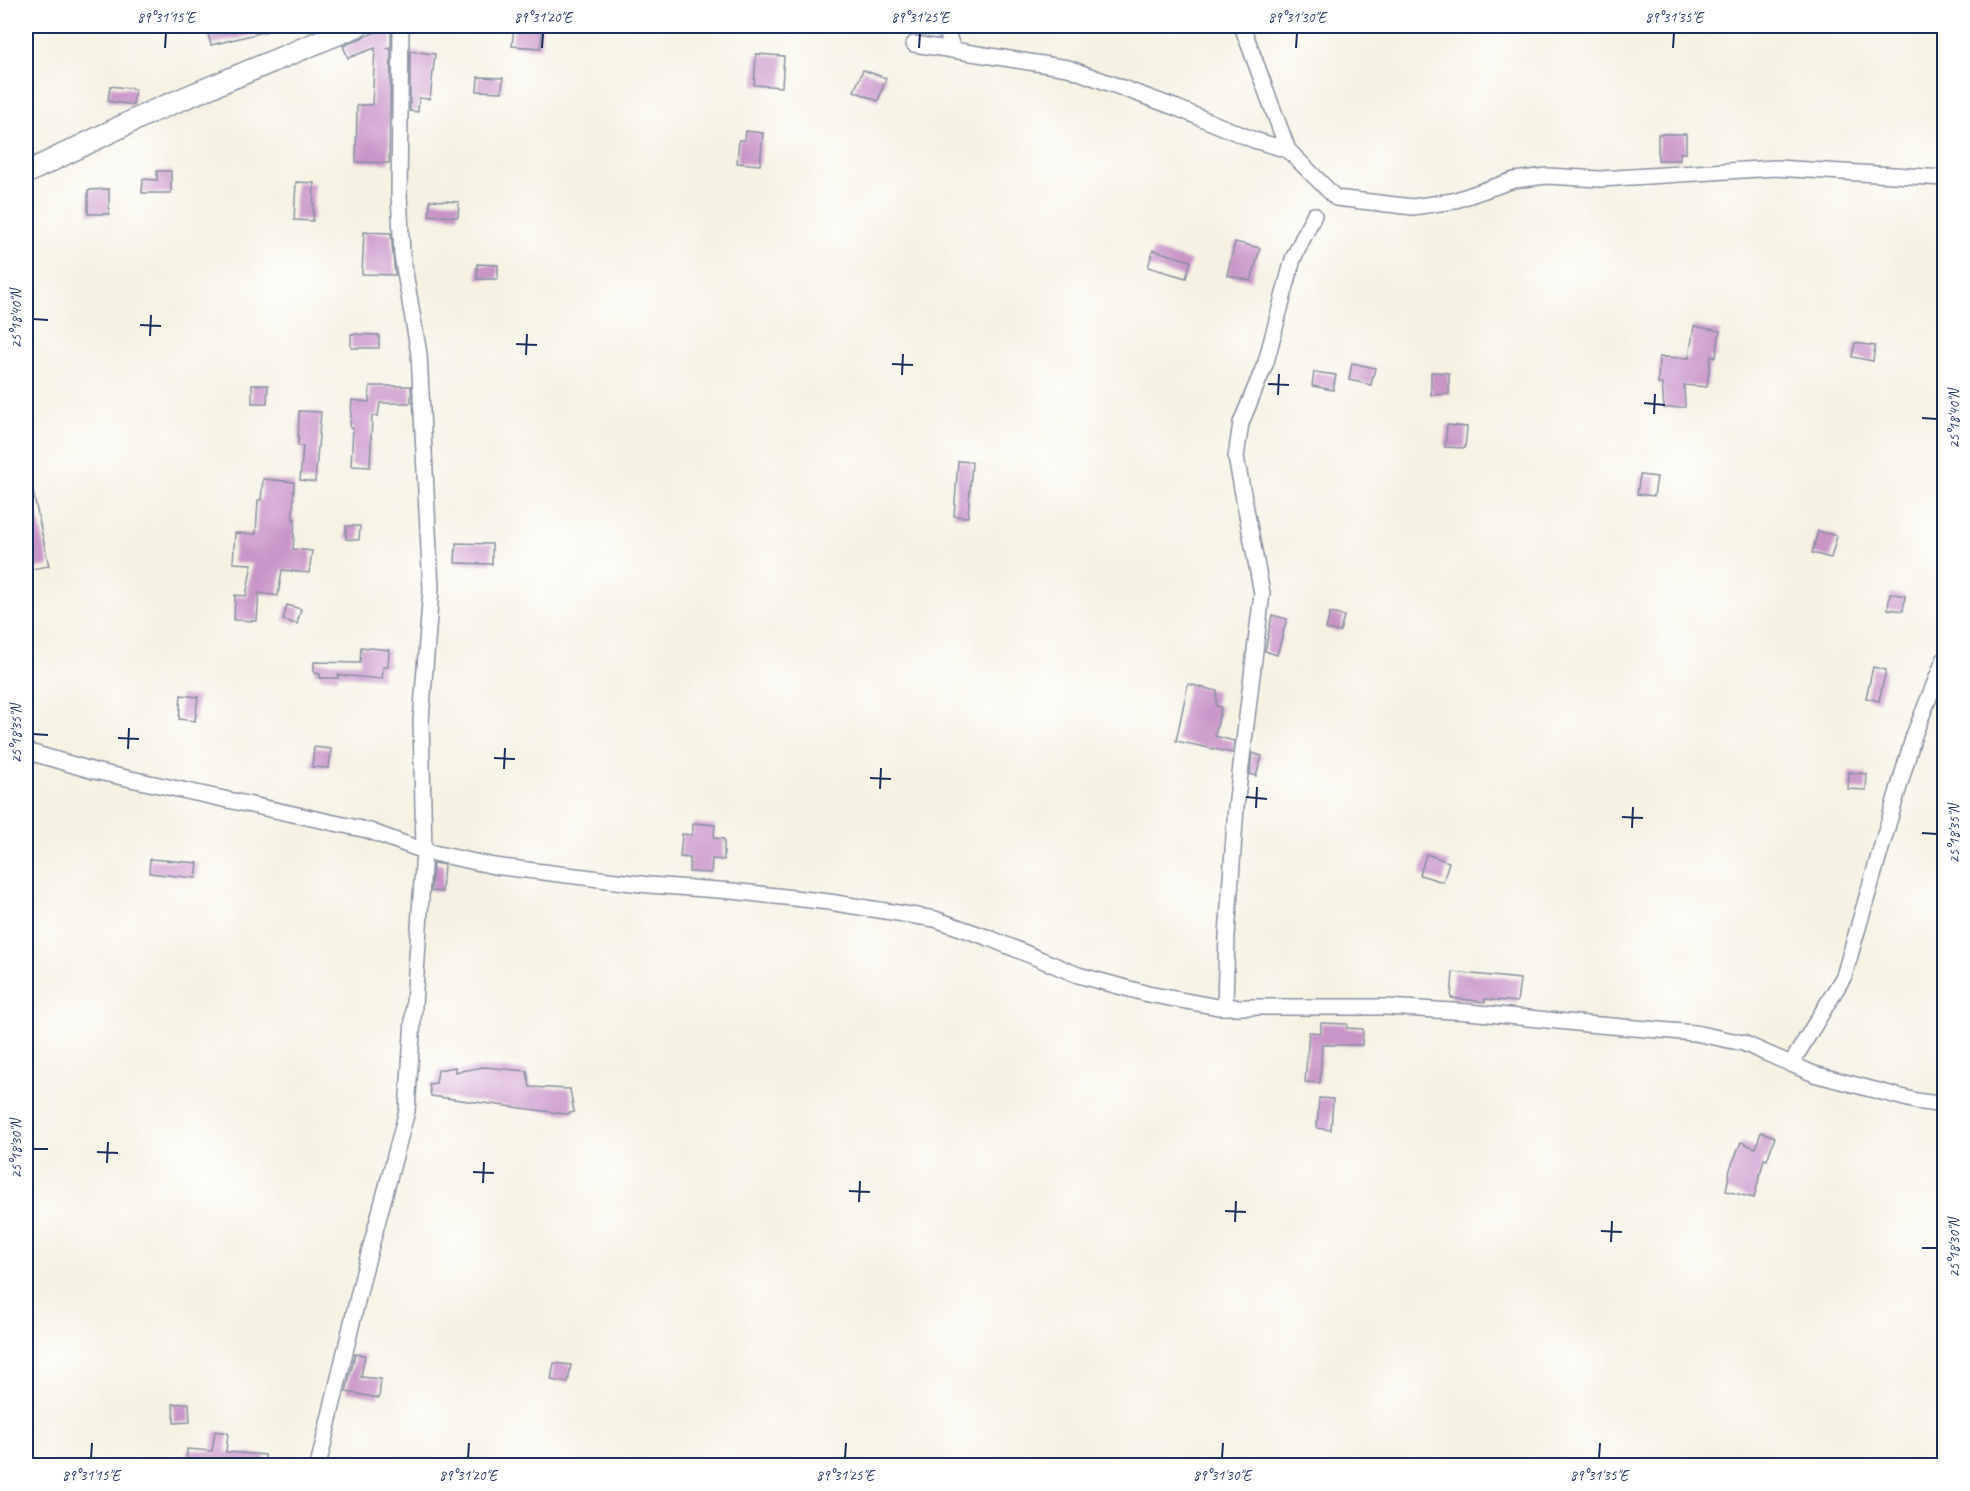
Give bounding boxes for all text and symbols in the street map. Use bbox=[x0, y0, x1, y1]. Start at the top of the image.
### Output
text: 89°31'15"E bbox=[137, 8, 197, 27]
text: 89°31'20"E bbox=[514, 8, 574, 27]
text: 89°31'25"E bbox=[891, 8, 951, 27]
text: 89°31'30"E bbox=[1268, 8, 1328, 27]
text: 89°31'35"E bbox=[1645, 8, 1705, 27]
text: 25°18'40"N bbox=[7, 286, 26, 349]
text: 25°18'40"N bbox=[1945, 386, 1964, 449]
text: 25°18'35"N bbox=[7, 701, 26, 764]
text: 25°18'35"N bbox=[1945, 801, 1964, 864]
text: 25°18'30"N bbox=[7, 1116, 26, 1179]
text: 25°18'30"N bbox=[1945, 1215, 1964, 1278]
text: 89°31'15"E bbox=[62, 1466, 122, 1485]
text: 89°31'20"E bbox=[439, 1466, 499, 1485]
text: 89°31'25"E bbox=[816, 1466, 876, 1485]
text: 89°31'30"E bbox=[1193, 1466, 1253, 1485]
text: 89°31'35"E bbox=[1570, 1466, 1630, 1485]

